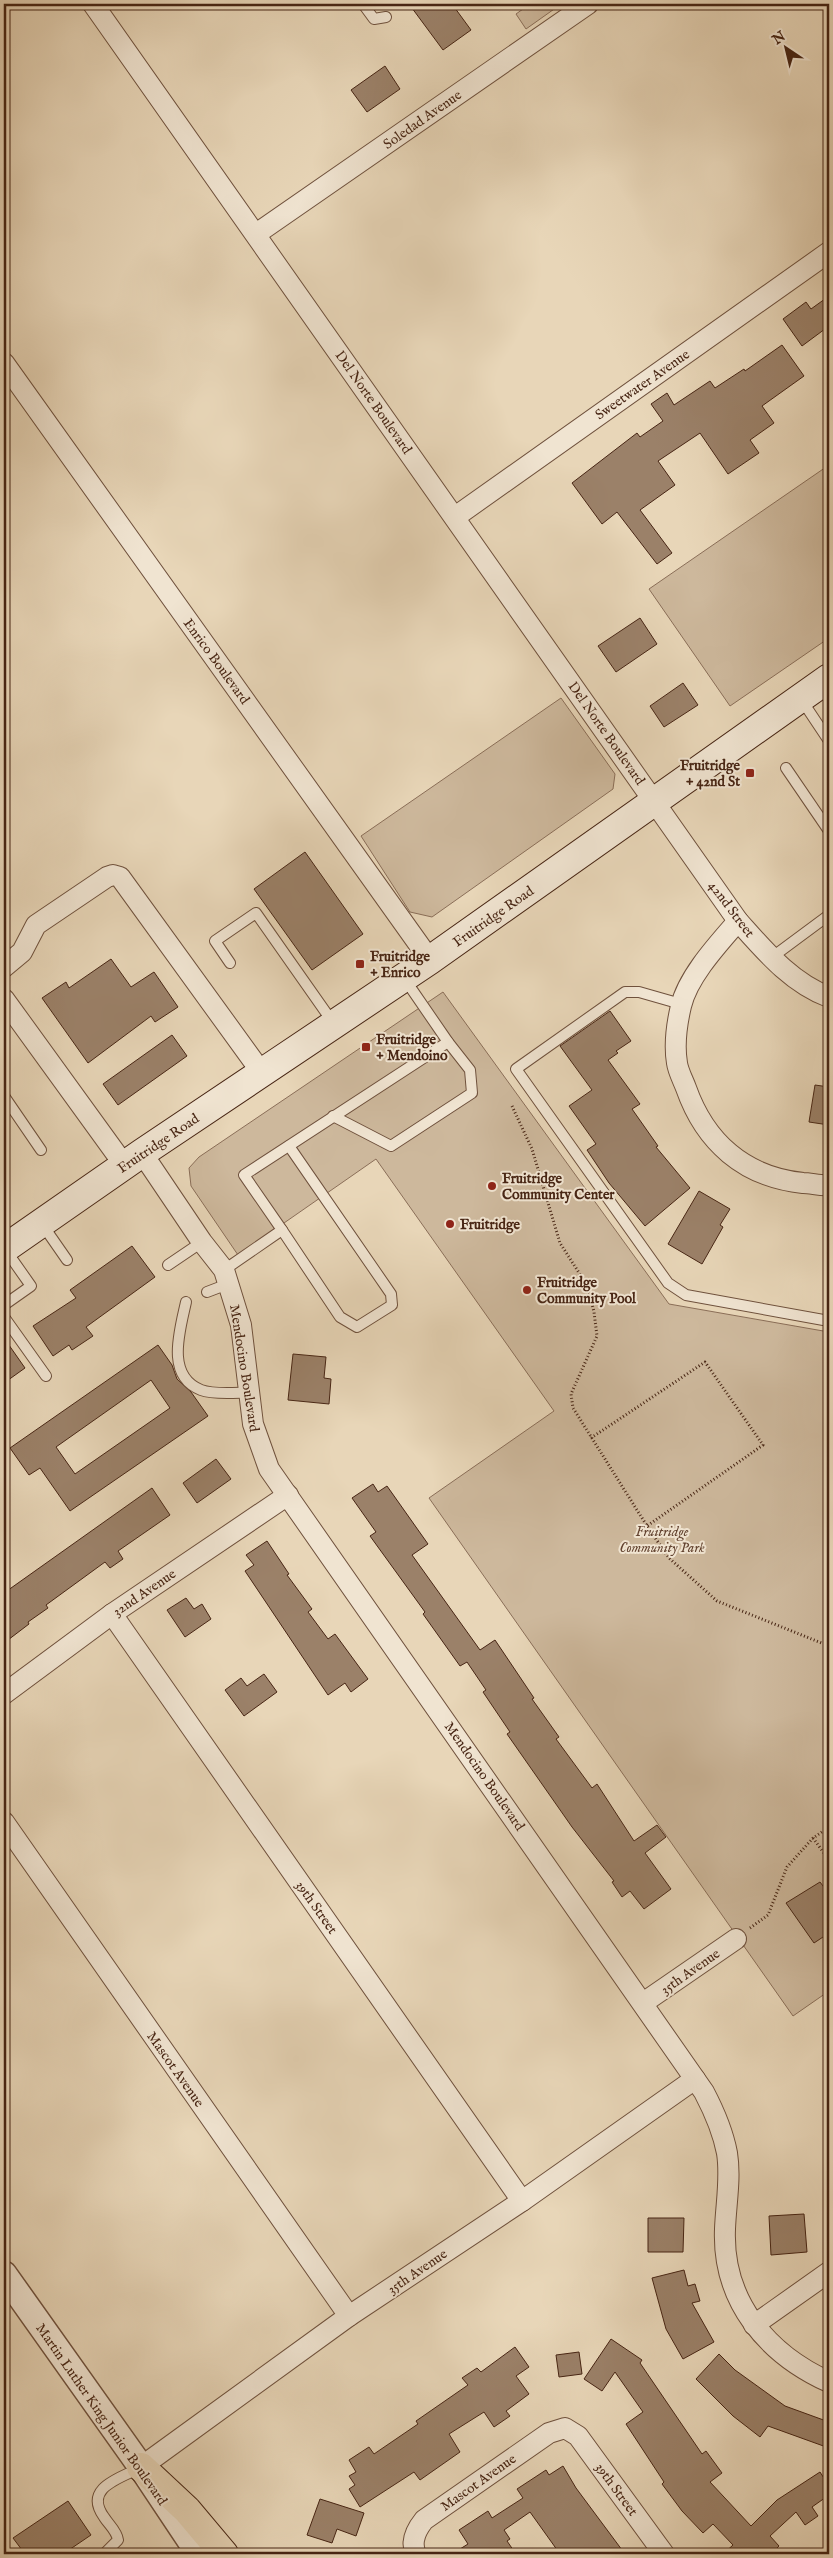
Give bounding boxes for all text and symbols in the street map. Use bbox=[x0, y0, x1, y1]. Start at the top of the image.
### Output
north arrow bbox=[760, 22, 810, 72]
text: N bbox=[768, 27, 789, 50]
street label: Soledad Avenue bbox=[380, 86, 466, 153]
street label: Sweetwater Avenue bbox=[592, 345, 694, 424]
street label: Del Norte Boulevard bbox=[331, 347, 416, 458]
street label: Enrico Boulevard bbox=[179, 615, 254, 708]
street label: Del Norte Boulevard bbox=[564, 678, 649, 789]
place label: Fruitridge + 42nd St bbox=[680, 757, 741, 791]
marker: Fruitridge + 42nd St bbox=[744, 767, 756, 779]
street label: 42nd Street bbox=[704, 878, 758, 942]
street label: Fruitridge Road bbox=[450, 882, 538, 951]
place label: Fruitridge + Enrico bbox=[370, 948, 430, 982]
marker: Fruitridge + Enrico bbox=[354, 958, 366, 970]
place label: Fruitridge + Mendoino bbox=[376, 1031, 448, 1065]
marker: Fruitridge + Mendoino bbox=[360, 1041, 372, 1053]
street label: Fruitridge Road bbox=[114, 1110, 203, 1178]
place label: Fruitridge Community Center bbox=[502, 1170, 615, 1204]
marker: Fruitridge Community Center bbox=[486, 1180, 498, 1192]
place label: Fruitridge bbox=[460, 1216, 520, 1234]
marker: Fruitridge bbox=[444, 1218, 456, 1230]
place label: Fruitridge Community Pool bbox=[537, 1274, 637, 1308]
marker: Fruitridge Community Pool bbox=[521, 1284, 533, 1296]
street label: Mendocino Boulevard bbox=[225, 1303, 263, 1434]
park label: Fruitridge Community Park bbox=[619, 1523, 705, 1557]
street label: 32nd Avenue bbox=[109, 1565, 180, 1621]
street label: Mendocino Boulevard bbox=[440, 1719, 529, 1835]
street label: 39th Street bbox=[291, 1877, 341, 1938]
street label: 35th Avenue bbox=[657, 1945, 724, 1999]
street label: Mascot Avenue bbox=[142, 2028, 208, 2111]
street label: 35th Avenue bbox=[384, 2245, 451, 2298]
street label: Martin Luther King Junior Boulevard bbox=[31, 2320, 171, 2509]
street label: Mascot Avenue bbox=[437, 2450, 520, 2516]
street label: 39th Street bbox=[591, 2459, 642, 2520]

